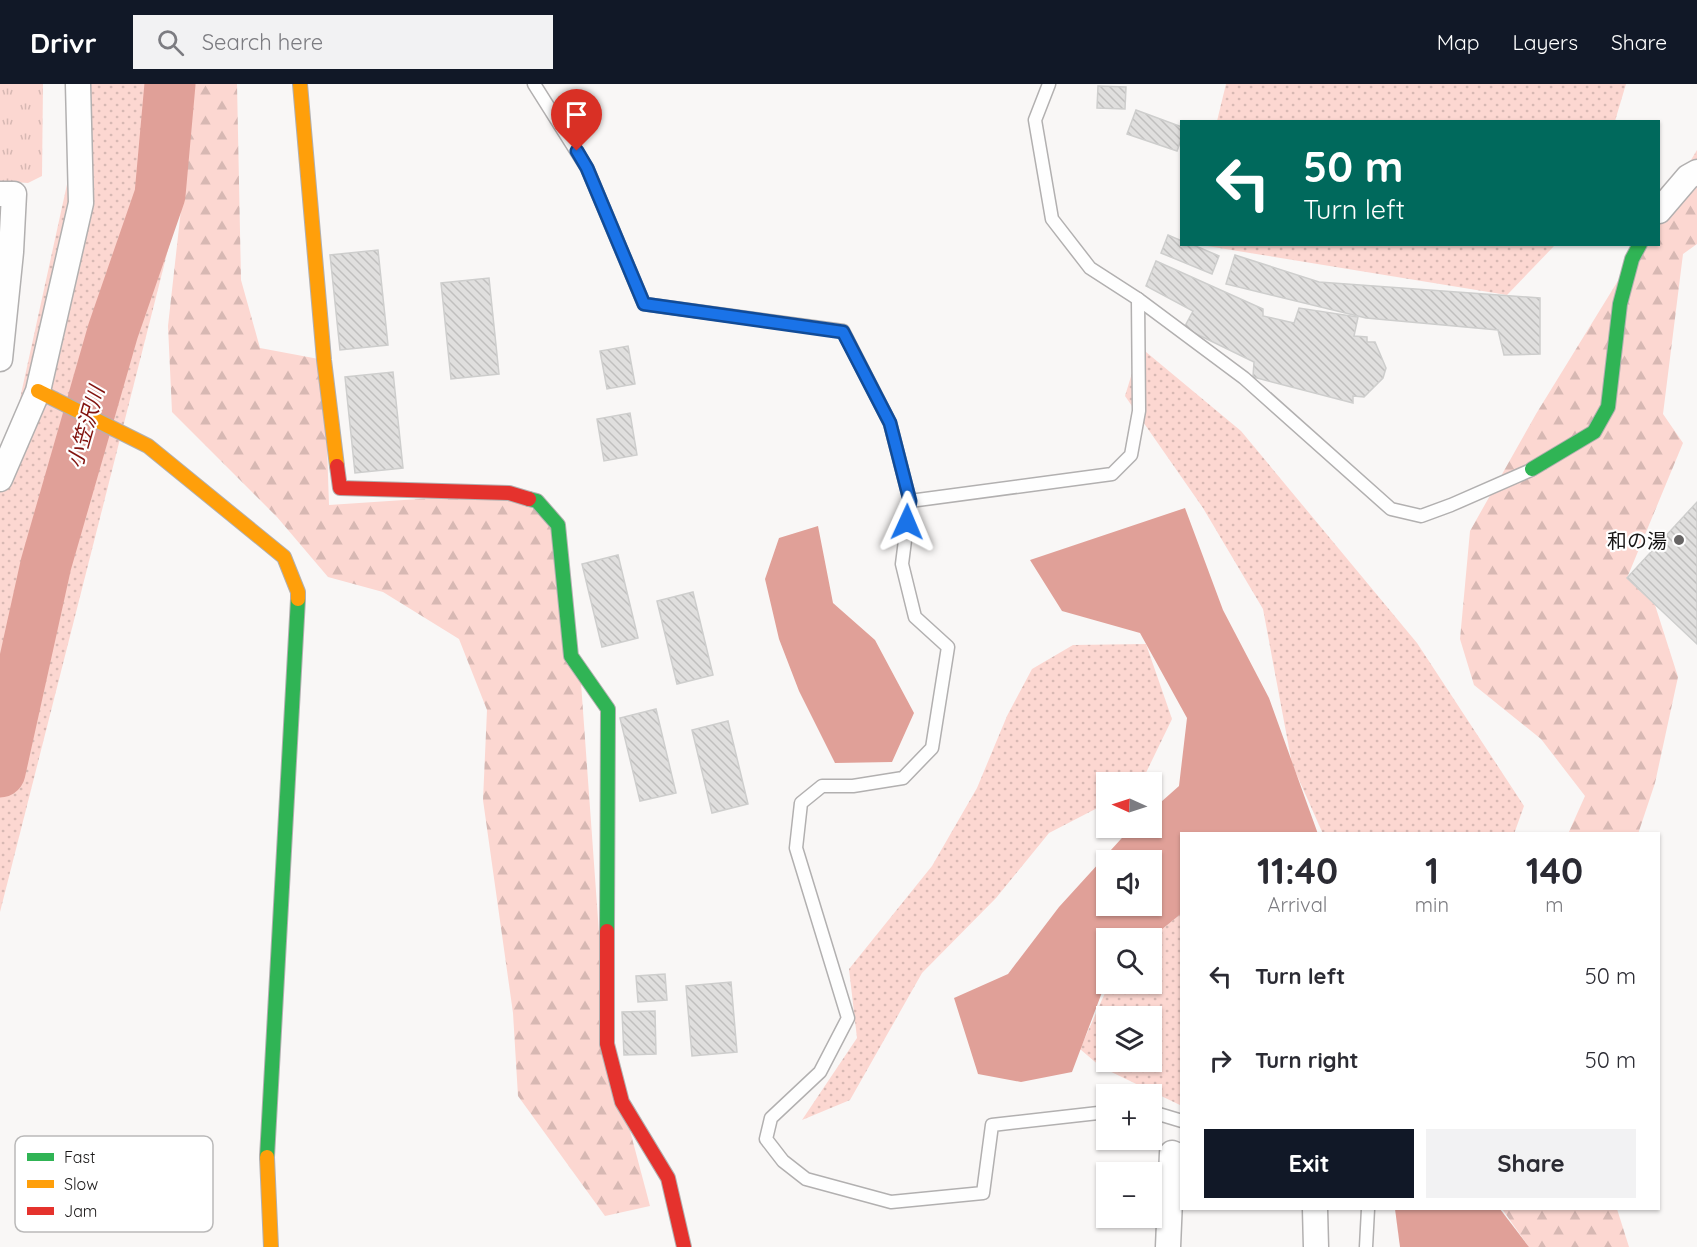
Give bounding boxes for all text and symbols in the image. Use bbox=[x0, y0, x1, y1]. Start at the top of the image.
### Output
search box bbox=[133, 15, 553, 69]
text: Drivr bbox=[30, 25, 97, 60]
icon: search bbox=[154, 26, 187, 59]
text: Search here bbox=[202, 28, 323, 56]
text: Map bbox=[1437, 29, 1480, 55]
text: Layers bbox=[1513, 29, 1578, 55]
text: Share bbox=[1611, 29, 1667, 55]
pin bbox=[551, 89, 602, 151]
icon: arrive bbox=[560, 98, 593, 131]
text: 50 m bbox=[1303, 140, 1403, 193]
icon: left bbox=[1204, 144, 1282, 222]
text: Turn left bbox=[1303, 192, 1405, 226]
water label: 小笠沢川 bbox=[61, 381, 110, 471]
position arrow bbox=[875, 490, 939, 554]
place label: 和の湯 bbox=[1607, 528, 1667, 553]
marker: 和の湯 bbox=[1672, 533, 1686, 547]
north arrow bbox=[1096, 772, 1162, 838]
map controls bbox=[1096, 772, 1162, 1228]
text: 11:40 bbox=[1257, 848, 1338, 893]
text: 1 bbox=[1425, 848, 1439, 893]
text: 140 bbox=[1526, 848, 1583, 893]
button: sound bbox=[1096, 850, 1162, 916]
text: Arrival bbox=[1267, 892, 1327, 917]
text: min bbox=[1415, 892, 1449, 917]
text: m bbox=[1545, 892, 1564, 917]
button: search bbox=[1096, 928, 1162, 994]
icon: left bbox=[1204, 960, 1237, 993]
text: Turn left bbox=[1255, 962, 1345, 990]
text: 50 m bbox=[1585, 962, 1636, 990]
button: layers bbox=[1096, 1006, 1162, 1072]
icon: right bbox=[1204, 1044, 1237, 1077]
text: Turn right bbox=[1255, 1046, 1359, 1074]
text: 50 m bbox=[1585, 1046, 1636, 1074]
button: + bbox=[1096, 1084, 1162, 1150]
button: Exit bbox=[1204, 1129, 1414, 1198]
button: Share bbox=[1426, 1129, 1636, 1198]
legend bbox=[15, 1136, 213, 1232]
text: Fast bbox=[64, 1147, 95, 1167]
button: − bbox=[1096, 1162, 1162, 1228]
text: Slow bbox=[64, 1174, 98, 1194]
text: Jam bbox=[64, 1201, 97, 1221]

